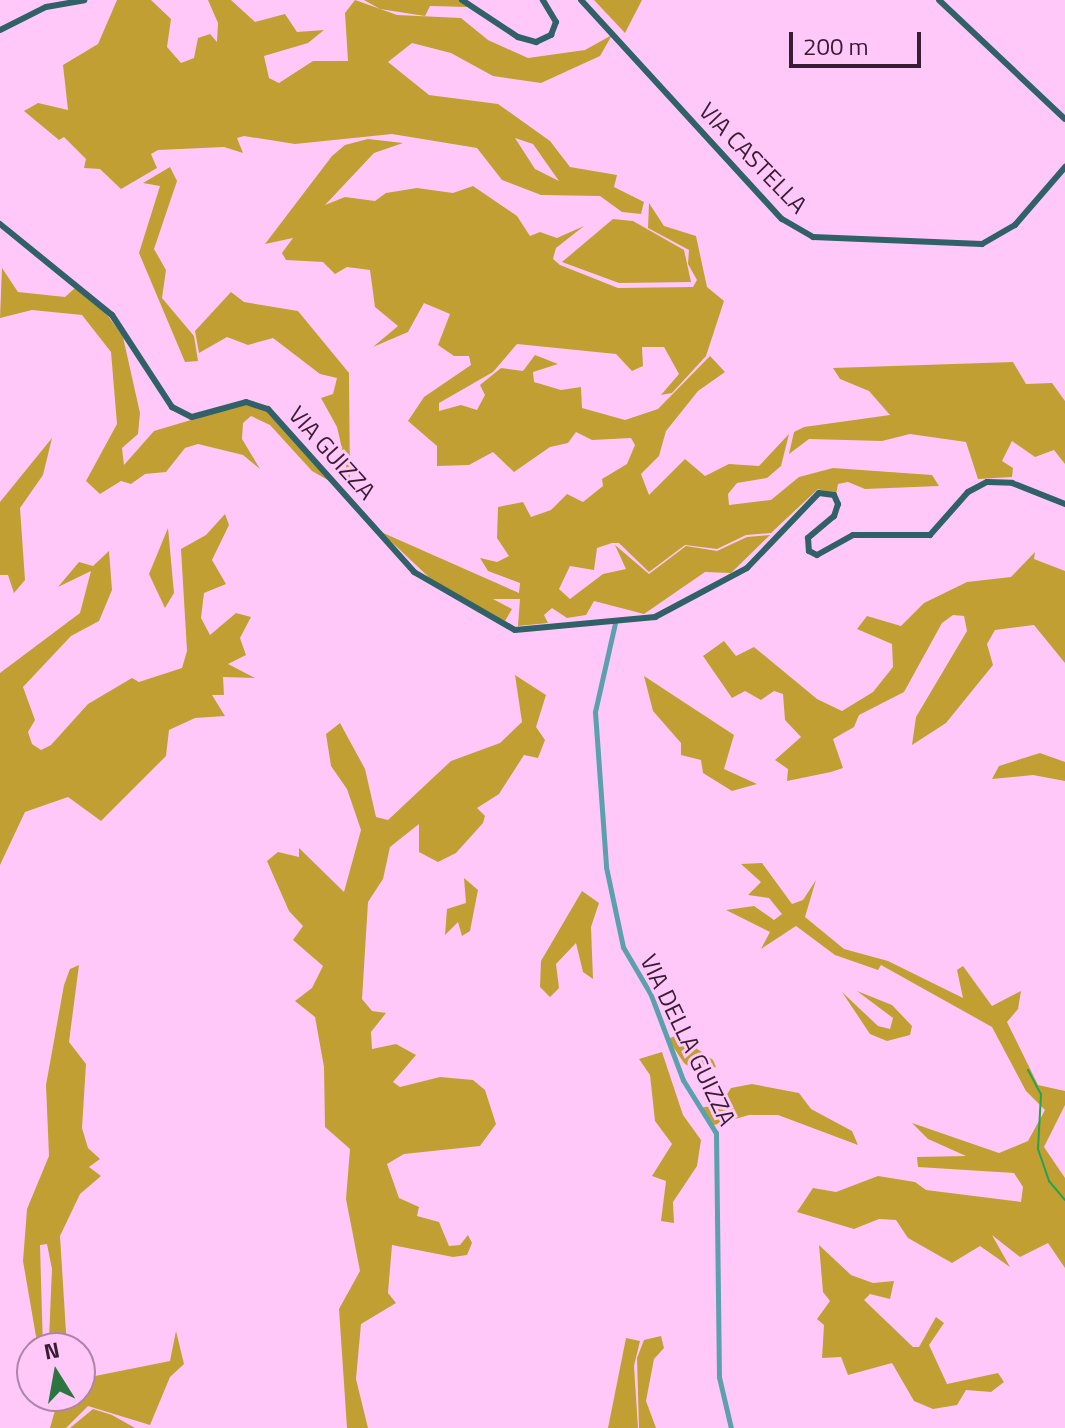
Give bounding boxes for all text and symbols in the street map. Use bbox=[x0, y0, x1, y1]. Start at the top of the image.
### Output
scale bar bbox=[793, 16, 925, 66]
text: 200 m bbox=[803, 28, 869, 64]
street label: VIA CASTELLA bbox=[693, 97, 813, 219]
street label: VIA GUIZZA bbox=[283, 400, 381, 506]
street label: VIA DELLA GUIZZA bbox=[634, 950, 742, 1130]
north arrow bbox=[16, 1332, 96, 1412]
text: N bbox=[41, 1332, 63, 1369]

